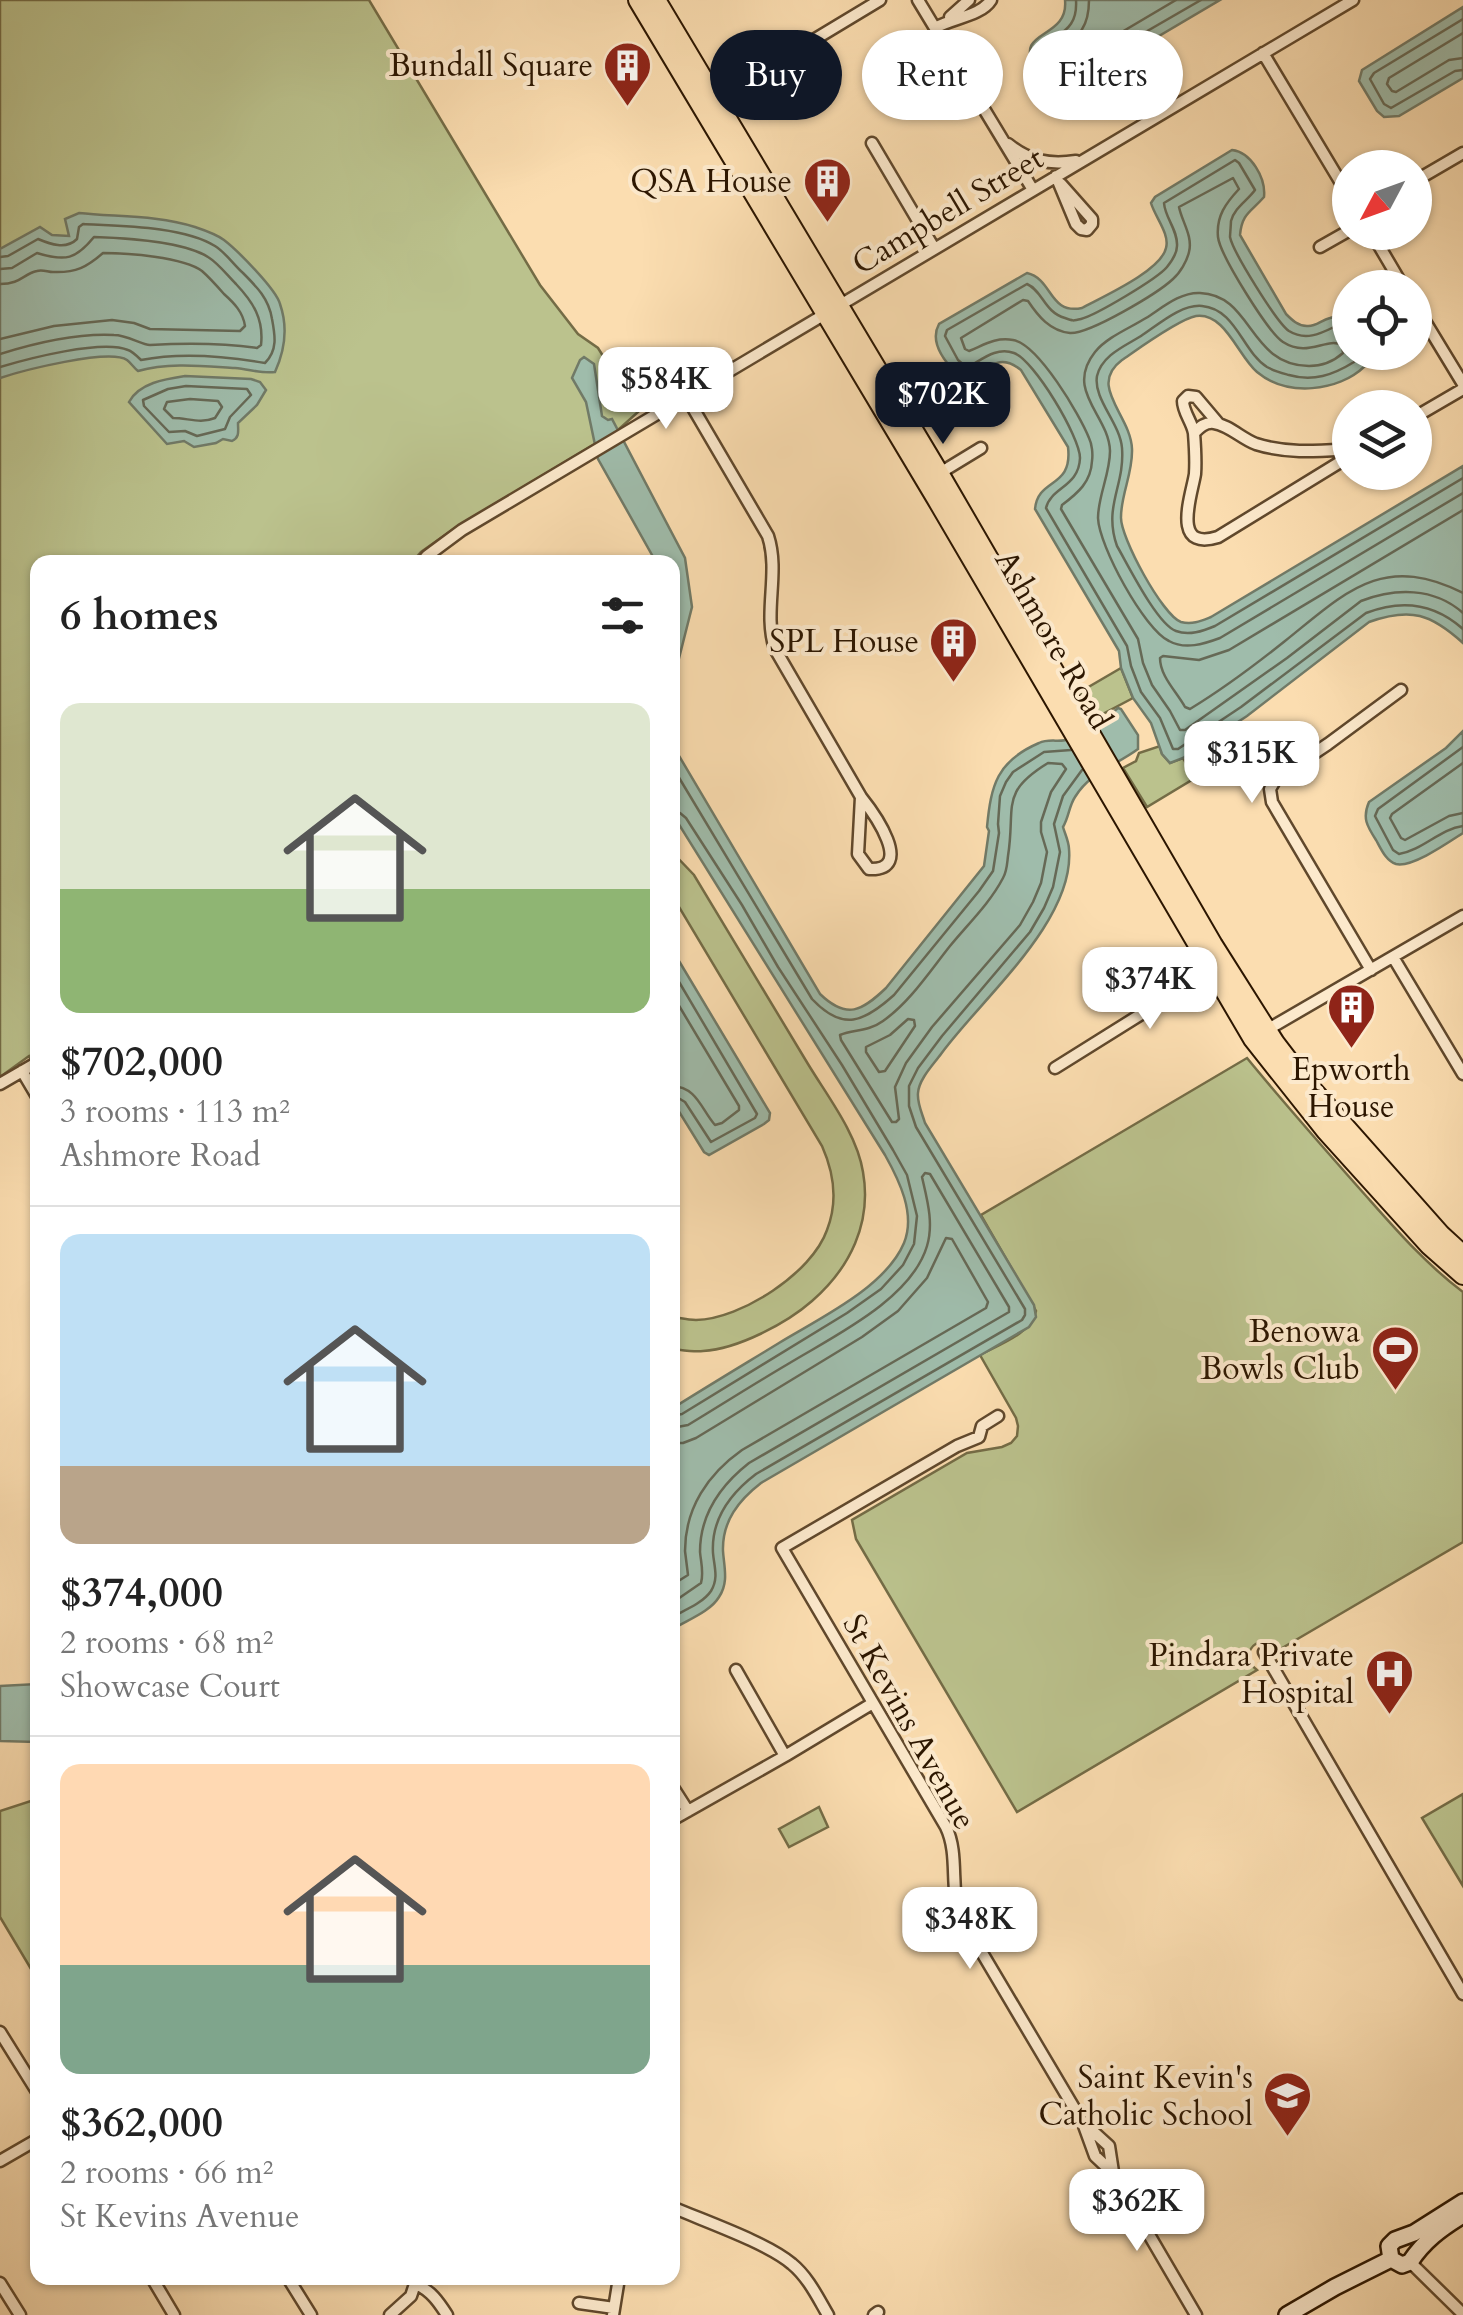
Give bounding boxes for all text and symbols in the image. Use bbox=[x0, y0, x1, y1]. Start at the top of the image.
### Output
chip: Buy bbox=[710, 30, 842, 120]
chip: Rent bbox=[862, 30, 1003, 120]
chip: Filters bbox=[1023, 30, 1183, 120]
building icon: Bundall Square bbox=[602, 40, 654, 108]
place label: Bundall Square bbox=[389, 44, 593, 88]
street label: Campbell Street bbox=[844, 137, 1052, 285]
north arrow bbox=[1332, 150, 1432, 250]
map controls bbox=[1332, 150, 1432, 490]
building icon: QSA House bbox=[801, 156, 853, 224]
place label: QSA House bbox=[630, 160, 792, 204]
button: locate bbox=[1332, 270, 1432, 370]
pin: $584K bbox=[596, 347, 736, 432]
text: $584K bbox=[620, 357, 712, 401]
pin: $702K bbox=[873, 362, 1013, 447]
text: $702K bbox=[897, 372, 989, 416]
button: layers bbox=[1332, 390, 1432, 490]
street label: Ashmore Road bbox=[984, 542, 1122, 738]
text: 6 homes bbox=[60, 587, 218, 644]
icon: filters bbox=[595, 588, 650, 643]
building icon: SPL House bbox=[928, 616, 980, 684]
place label: SPL House bbox=[769, 620, 919, 664]
pin: $315K bbox=[1182, 721, 1322, 806]
text: $315K bbox=[1206, 731, 1298, 775]
icon: home bbox=[265, 768, 445, 948]
pin: $374K bbox=[1080, 947, 1220, 1032]
text: $374K bbox=[1104, 957, 1196, 1001]
building icon: Epworth House bbox=[1325, 982, 1377, 1050]
text: $702,000 bbox=[60, 1033, 223, 1090]
place label: Epworth House bbox=[1291, 1048, 1411, 1129]
text: 3 rooms · 113 m² bbox=[60, 1090, 290, 1134]
text: Ashmore Road bbox=[60, 1134, 261, 1178]
icon: home bbox=[265, 1299, 445, 1479]
place label: Benowa Bowls Club bbox=[1201, 1310, 1360, 1391]
sports icon: Benowa Bowls Club bbox=[1369, 1324, 1421, 1392]
text: $374,000 bbox=[60, 1564, 223, 1621]
street label: St Kevins Avenue bbox=[832, 1607, 986, 1837]
text: 2 rooms · 68 m² bbox=[60, 1621, 273, 1665]
place label: Pindara Private Hospital bbox=[1149, 1634, 1354, 1715]
hospital icon: Pindara Private Hospital bbox=[1363, 1648, 1415, 1716]
text: Showcase Court bbox=[60, 1665, 280, 1709]
icon: home bbox=[265, 1829, 445, 2009]
pin: $348K bbox=[900, 1887, 1040, 1972]
text: $348K bbox=[924, 1897, 1016, 1941]
place label: Saint Kevin's Catholic School bbox=[1038, 2056, 1253, 2137]
school or university icon: Saint Kevin's Catholic School bbox=[1262, 2070, 1314, 2138]
text: $362,000 bbox=[60, 2094, 223, 2151]
text: 2 rooms · 66 m² bbox=[60, 2151, 273, 2195]
pin: $362K bbox=[1067, 2169, 1207, 2254]
text: $362K bbox=[1091, 2179, 1183, 2223]
text: St Kevins Avenue bbox=[60, 2195, 300, 2239]

